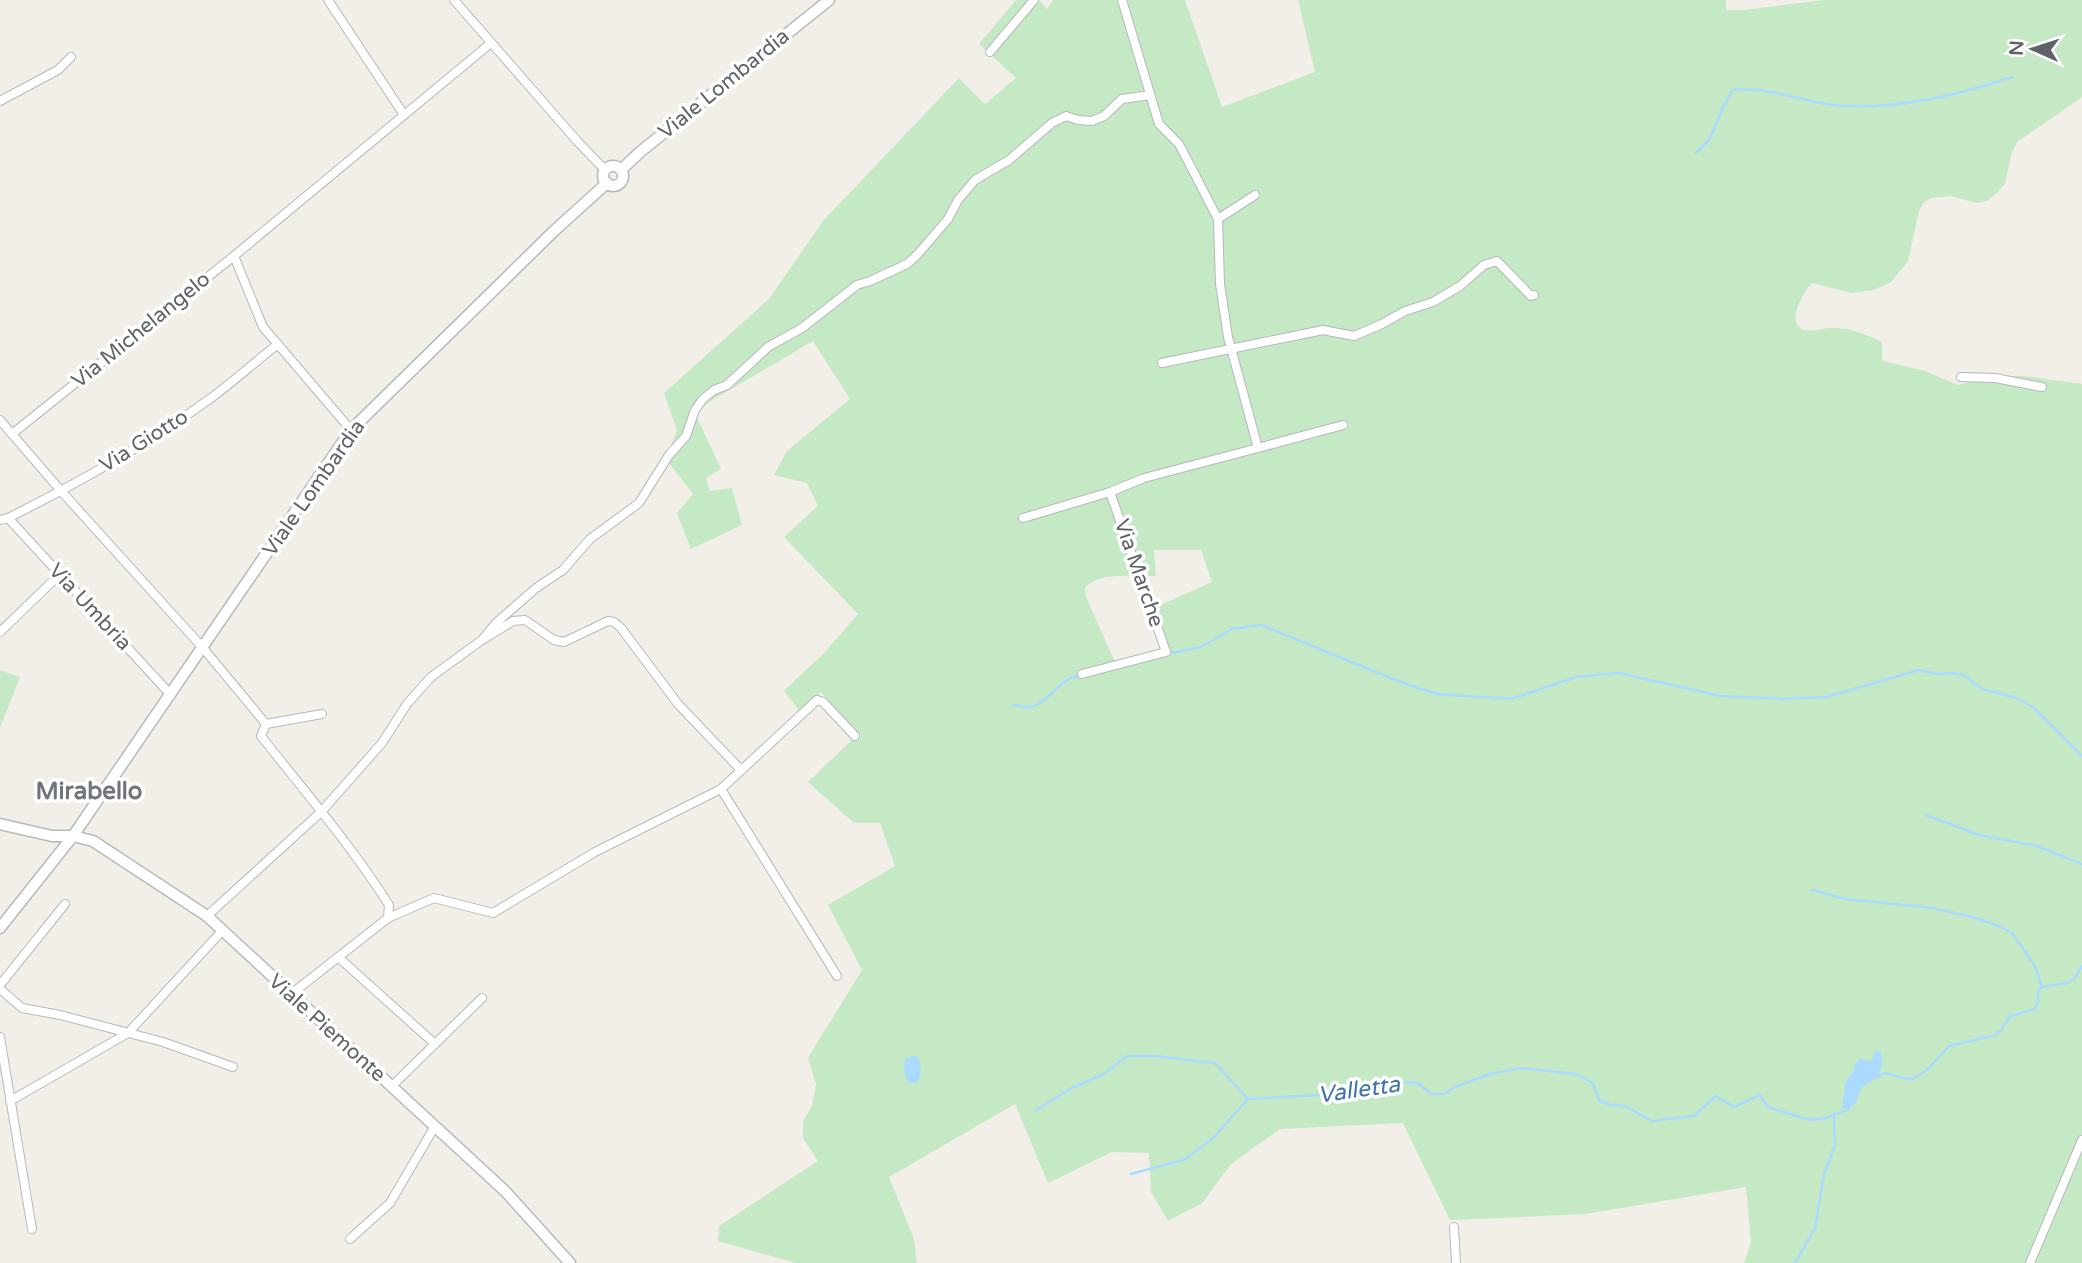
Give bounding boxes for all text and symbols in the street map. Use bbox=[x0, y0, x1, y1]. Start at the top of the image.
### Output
north arrow bbox=[1998, 14, 2068, 84]
street label: Viale Lombardia bbox=[654, 24, 794, 144]
text: N bbox=[2006, 40, 2028, 56]
street label: Via Michelangelo bbox=[67, 266, 215, 394]
street label: Via Giotto bbox=[95, 404, 193, 478]
street label: Viale Lombardia bbox=[258, 415, 370, 561]
street label: Via Marche bbox=[1109, 516, 1169, 630]
street label: Via Umbria bbox=[43, 558, 137, 656]
district label: Mirabello bbox=[36, 777, 142, 806]
street label: Viale Piemonte bbox=[263, 969, 391, 1087]
water label: Valletta bbox=[1316, 1070, 1403, 1110]

